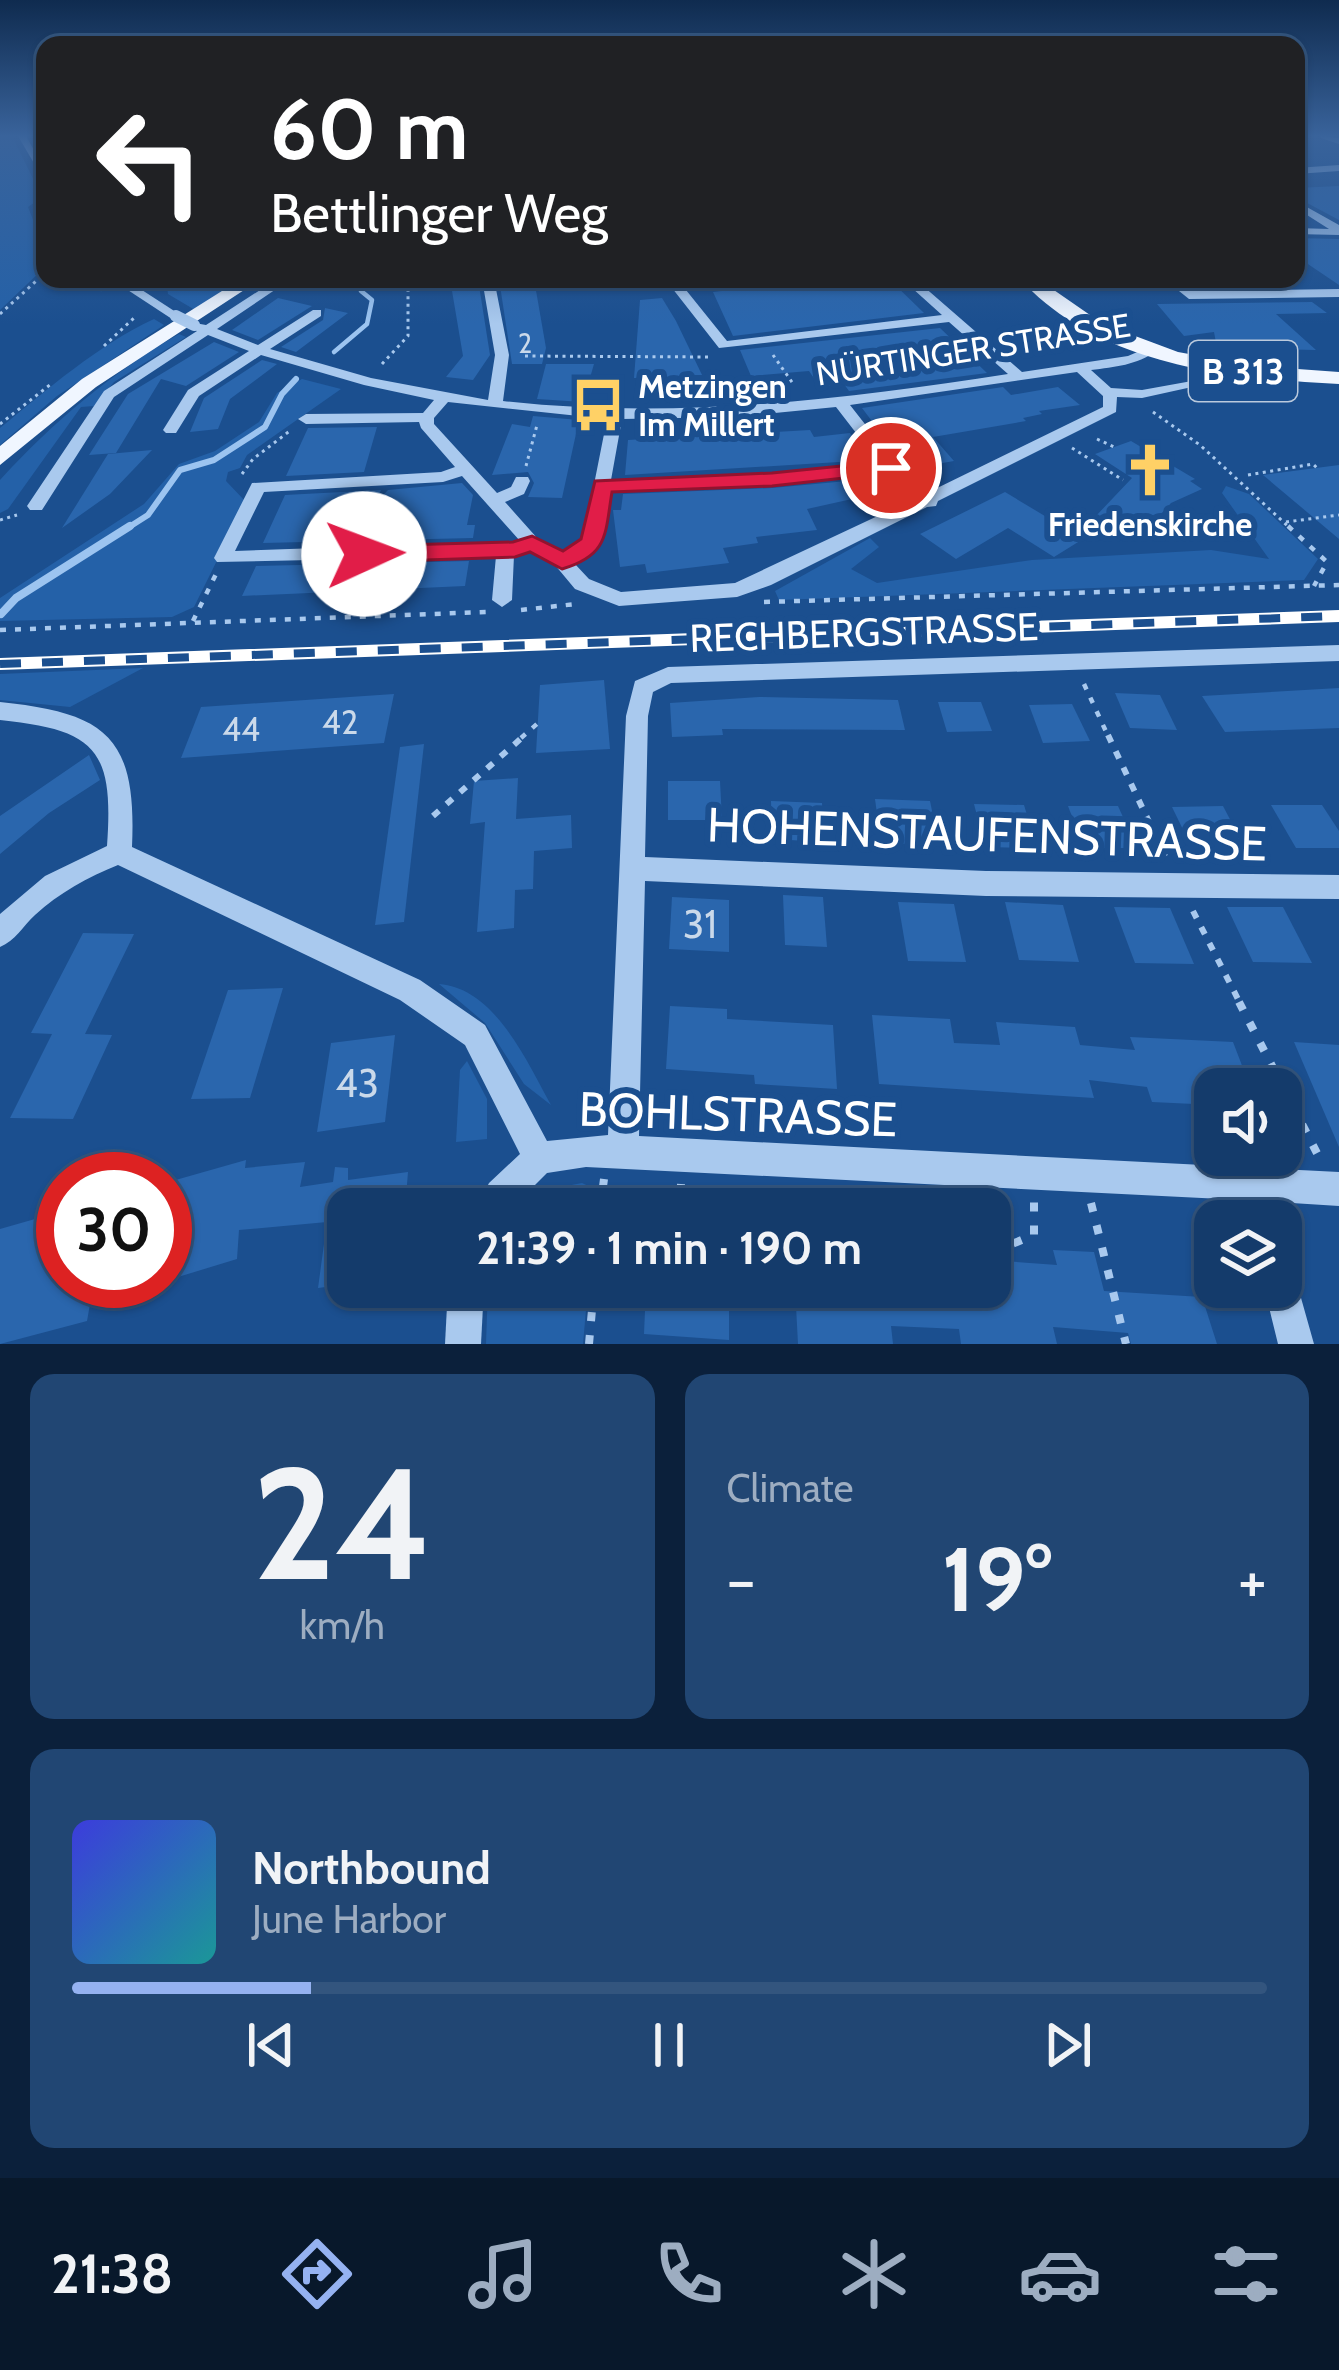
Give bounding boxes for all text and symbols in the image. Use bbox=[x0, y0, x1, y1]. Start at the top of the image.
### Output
text: 60 m bbox=[270, 78, 468, 180]
icon: left bbox=[72, 84, 228, 240]
text: Bettlinger Weg bbox=[270, 180, 608, 246]
street label: NÜRTINGER STRASSE bbox=[813, 304, 1133, 394]
house number: 2 bbox=[518, 327, 532, 360]
road number: B 313 bbox=[1189, 341, 1297, 401]
place label: Metzingen Im Millert bbox=[638, 366, 787, 444]
bus stop icon: Metzingen Im Millert bbox=[569, 376, 627, 434]
pin bbox=[840, 417, 942, 519]
icon: arrive bbox=[858, 435, 924, 501]
church icon: Friedenskirche bbox=[1121, 441, 1179, 499]
position arrow bbox=[301, 491, 427, 617]
place label: Friedenskirche bbox=[1048, 504, 1252, 544]
street label: RECHBERGSTRASSE bbox=[689, 602, 1039, 662]
house number: 42 bbox=[322, 702, 358, 742]
house number: 44 bbox=[222, 709, 260, 749]
street label: HOHENSTAUFENSTRASSE bbox=[706, 795, 1268, 873]
house number: 31 bbox=[683, 900, 717, 948]
house number: 43 bbox=[335, 1059, 379, 1107]
map controls bbox=[1194, 1068, 1302, 1308]
button: sound bbox=[1194, 1068, 1302, 1176]
street label: BOHLSTRASSE bbox=[578, 1079, 898, 1149]
speed limit sign: 30 bbox=[36, 1152, 192, 1308]
button: layers bbox=[1194, 1200, 1302, 1308]
text: 21:39 · 1 min · 190 m bbox=[476, 1221, 862, 1275]
text: 24 bbox=[253, 1428, 432, 1618]
text: Climate bbox=[727, 1464, 853, 1512]
text: 19° bbox=[942, 1524, 1052, 1634]
text: − bbox=[727, 1539, 756, 1620]
text: + bbox=[1238, 1539, 1267, 1620]
text: km/h bbox=[300, 1601, 385, 1649]
text: Northbound bbox=[252, 1841, 491, 1895]
text: June Harbor bbox=[252, 1895, 446, 1943]
icon: previous bbox=[238, 2012, 304, 2078]
icon: pause bbox=[636, 2012, 702, 2078]
icon: next bbox=[1035, 2012, 1101, 2078]
icon: directions bbox=[275, 2232, 359, 2316]
icon: music bbox=[461, 2232, 545, 2316]
icon: phone bbox=[647, 2232, 731, 2316]
icon: climate bbox=[832, 2232, 916, 2316]
icon: car bbox=[1018, 2232, 1102, 2316]
icon: filters bbox=[1204, 2232, 1288, 2316]
text: 21:38 bbox=[51, 2241, 173, 2307]

